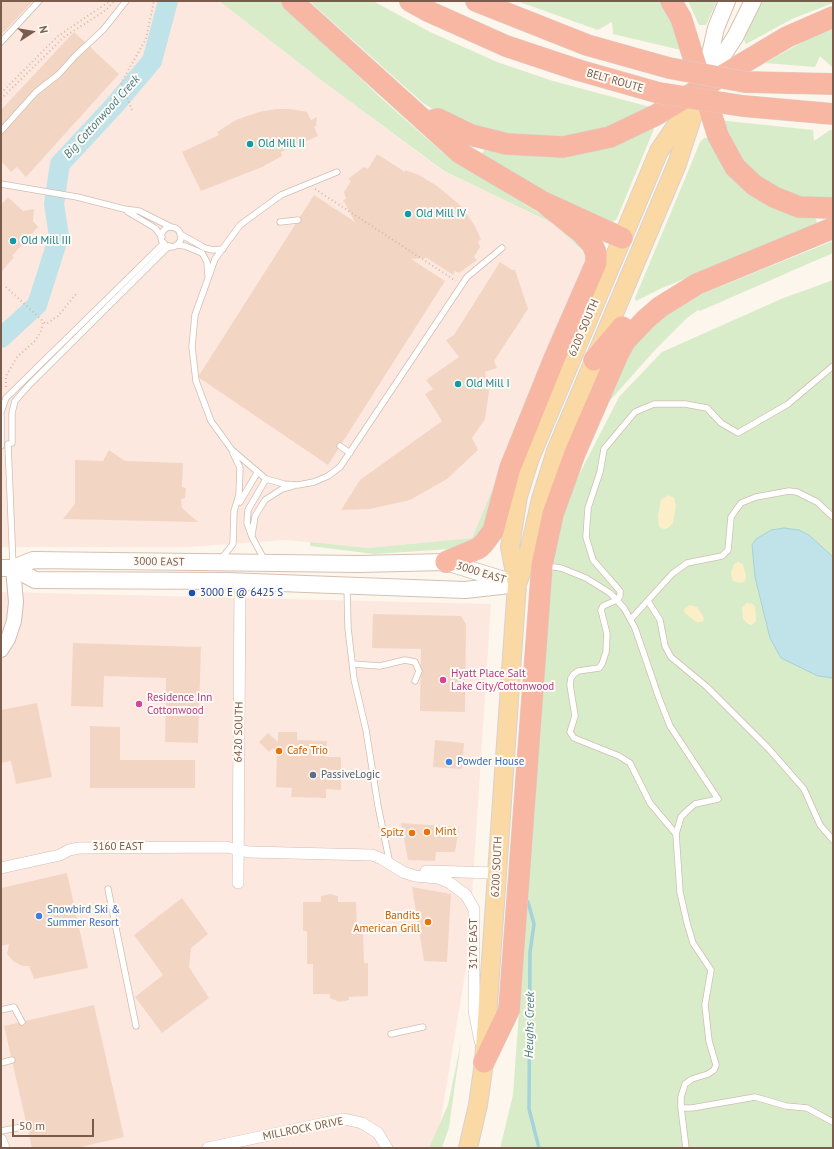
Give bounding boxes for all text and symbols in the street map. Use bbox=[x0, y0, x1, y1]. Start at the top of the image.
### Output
north arrow bbox=[12, 12, 52, 52]
text: N bbox=[36, 25, 51, 34]
street label: BELT ROUTE bbox=[585, 67, 645, 95]
water label: Big Cottonwood Creek bbox=[61, 72, 143, 162]
place label: Old Mill II bbox=[258, 137, 305, 151]
marker: Old Mill II bbox=[245, 139, 255, 149]
place label: Old Mill IV bbox=[416, 207, 466, 221]
marker: Old Mill IV bbox=[403, 209, 413, 219]
place label: Old Mill III bbox=[21, 234, 71, 248]
marker: Old Mill III bbox=[8, 236, 18, 246]
street label: 6200 SOUTH bbox=[566, 297, 602, 359]
place label: Old Mill I bbox=[466, 377, 510, 391]
marker: Old Mill I bbox=[453, 379, 463, 389]
street label: 3000 EAST bbox=[133, 555, 185, 569]
street label: 3000 EAST bbox=[455, 559, 507, 587]
place label: 3000 E @ 6425 S bbox=[200, 586, 283, 600]
marker: 3000 E @ 6425 S bbox=[187, 588, 197, 598]
place label: Hyatt Place Salt Lake City/Cottonwood bbox=[451, 667, 554, 693]
marker: Hyatt Place Salt Lake City/Cottonwood bbox=[438, 675, 448, 685]
place label: Residence Inn Cottonwood bbox=[147, 691, 212, 717]
marker: Residence Inn Cottonwood bbox=[134, 699, 144, 709]
street label: 6420 SOUTH bbox=[232, 701, 246, 763]
place label: Cafe Trio bbox=[287, 744, 328, 758]
marker: Cafe Trio bbox=[274, 746, 284, 756]
place label: Powder House bbox=[457, 755, 524, 769]
marker: Powder House bbox=[444, 757, 454, 767]
place label: PassiveLogic bbox=[321, 768, 380, 782]
marker: PassiveLogic bbox=[308, 770, 318, 780]
place label: Mint bbox=[435, 825, 456, 839]
place label: Spitz bbox=[381, 826, 404, 840]
marker: Mint bbox=[422, 827, 432, 837]
marker: Spitz bbox=[407, 828, 417, 838]
street label: 6200 SOUTH bbox=[489, 836, 505, 898]
street label: 3160 EAST bbox=[92, 840, 144, 854]
place label: Snowbird Ski & Summer Resort bbox=[47, 903, 120, 929]
place label: Bandits American Grill bbox=[353, 909, 420, 935]
marker: Snowbird Ski & Summer Resort bbox=[34, 911, 44, 921]
marker: Bandits American Grill bbox=[423, 917, 433, 927]
street label: 3170 EAST bbox=[467, 918, 481, 970]
water label: Heughs Creek bbox=[522, 992, 538, 1058]
scale bar bbox=[14, 1111, 96, 1137]
street label: MILLROCK DRIVE bbox=[262, 1115, 344, 1143]
text: 50 m bbox=[19, 1118, 45, 1133]

